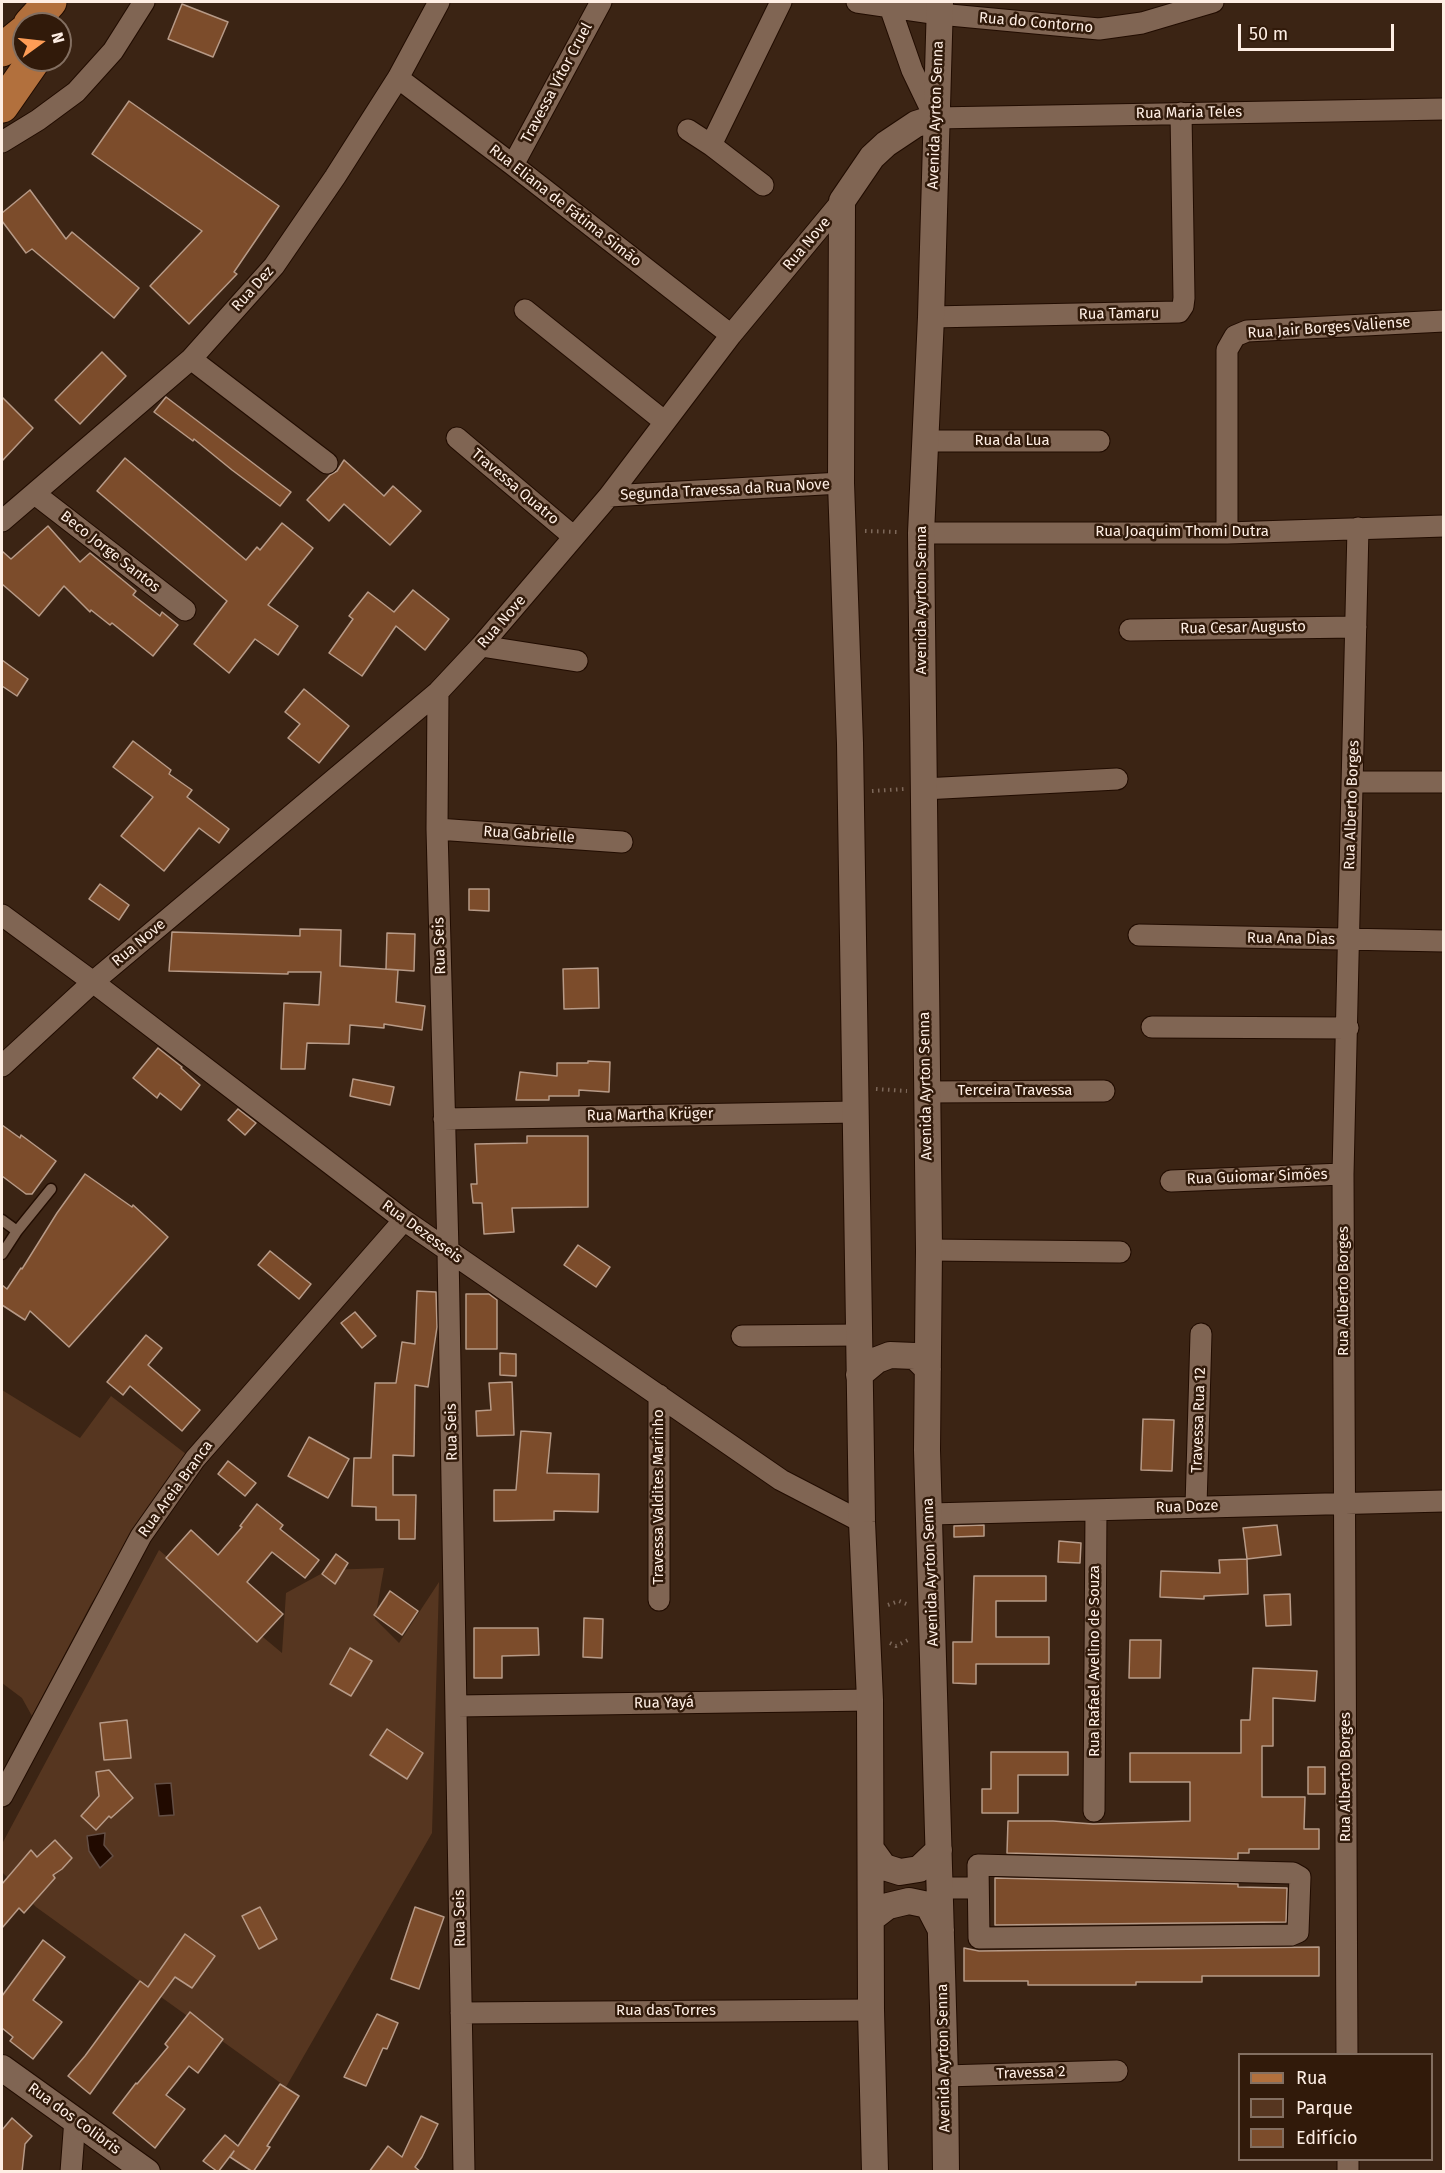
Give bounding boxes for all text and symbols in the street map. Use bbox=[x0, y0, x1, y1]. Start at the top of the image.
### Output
street label: Rua do Contorno bbox=[978, 9, 1094, 37]
north arrow bbox=[12, 12, 72, 72]
scale bar bbox=[1241, 12, 1397, 50]
street label: Travessa Vítor Cruel bbox=[518, 20, 596, 146]
text: 50 m bbox=[1249, 23, 1288, 45]
text: N bbox=[47, 30, 68, 45]
street label: Avenida Ayrton Senna bbox=[924, 40, 948, 190]
street label: Rua Maria Teles bbox=[1136, 103, 1242, 123]
street label: Rua Eliana de Fátima Simão bbox=[485, 141, 645, 271]
street label: Rua Nove bbox=[779, 214, 835, 274]
street label: Rua Dez bbox=[228, 263, 278, 315]
street label: Rua Tamaru bbox=[1079, 304, 1159, 324]
street label: Rua Jair Borges Valiense bbox=[1247, 313, 1411, 343]
street label: Rua da Lua bbox=[974, 432, 1050, 450]
street label: Travessa Quatro bbox=[468, 445, 562, 529]
street label: Segunda Travessa da Rua Nove bbox=[620, 476, 830, 504]
street label: Beco Jorge Santos bbox=[57, 507, 163, 597]
street label: Rua Joaquim Thomi Dutra bbox=[1095, 523, 1269, 541]
street label: Avenida Ayrton Senna bbox=[913, 526, 931, 674]
street label: Rua Nove bbox=[474, 592, 530, 652]
street label: Rua Cesar Augusto bbox=[1180, 618, 1306, 638]
street label: Rua Alberto Borges bbox=[1341, 740, 1363, 870]
street label: Rua Gabrielle bbox=[483, 823, 575, 847]
street label: Rua Nove bbox=[109, 915, 169, 971]
street label: Rua Seis bbox=[430, 917, 450, 975]
street label: Rua Ana Dias bbox=[1247, 929, 1335, 949]
street label: Avenida Ayrton Senna bbox=[916, 1011, 936, 1161]
street label: Terceira Travessa bbox=[958, 1082, 1072, 1100]
street label: Rua Martha Krüger bbox=[586, 1105, 714, 1125]
street label: Rua Guiomar Simões bbox=[1186, 1166, 1328, 1188]
street label: Rua Dezesseis bbox=[378, 1197, 466, 1267]
street label: Rua Alberto Borges bbox=[1335, 1226, 1353, 1356]
street label: Travessa Rua 12 bbox=[1188, 1367, 1210, 1473]
street label: Rua Seis bbox=[442, 1403, 462, 1461]
street label: Travessa Valdites Marinho bbox=[650, 1409, 668, 1585]
street label: Rua Areia Branca bbox=[135, 1437, 217, 1541]
street label: Avenida Ayrton Senna bbox=[919, 1497, 943, 1647]
street label: Rua Doze bbox=[1155, 1497, 1219, 1517]
street label: Rua Rafael Avelino de Souza bbox=[1086, 1565, 1104, 1757]
street label: Rua Yayá bbox=[634, 1693, 694, 1713]
street label: Rua Alberto Borges bbox=[1337, 1712, 1355, 1842]
street label: Rua Seis bbox=[450, 1889, 470, 1947]
street label: Avenida Ayrton Senna bbox=[934, 1983, 954, 2133]
street label: Rua das Torres bbox=[616, 2002, 716, 2020]
legend bbox=[1238, 2053, 1433, 2161]
street label: Travessa 2 bbox=[996, 2063, 1066, 2083]
text: Rua bbox=[1296, 2067, 1327, 2089]
street label: Rua dos Colibris bbox=[24, 2079, 124, 2159]
text: Parque bbox=[1296, 2097, 1353, 2119]
text: Edifício bbox=[1296, 2127, 1358, 2149]

